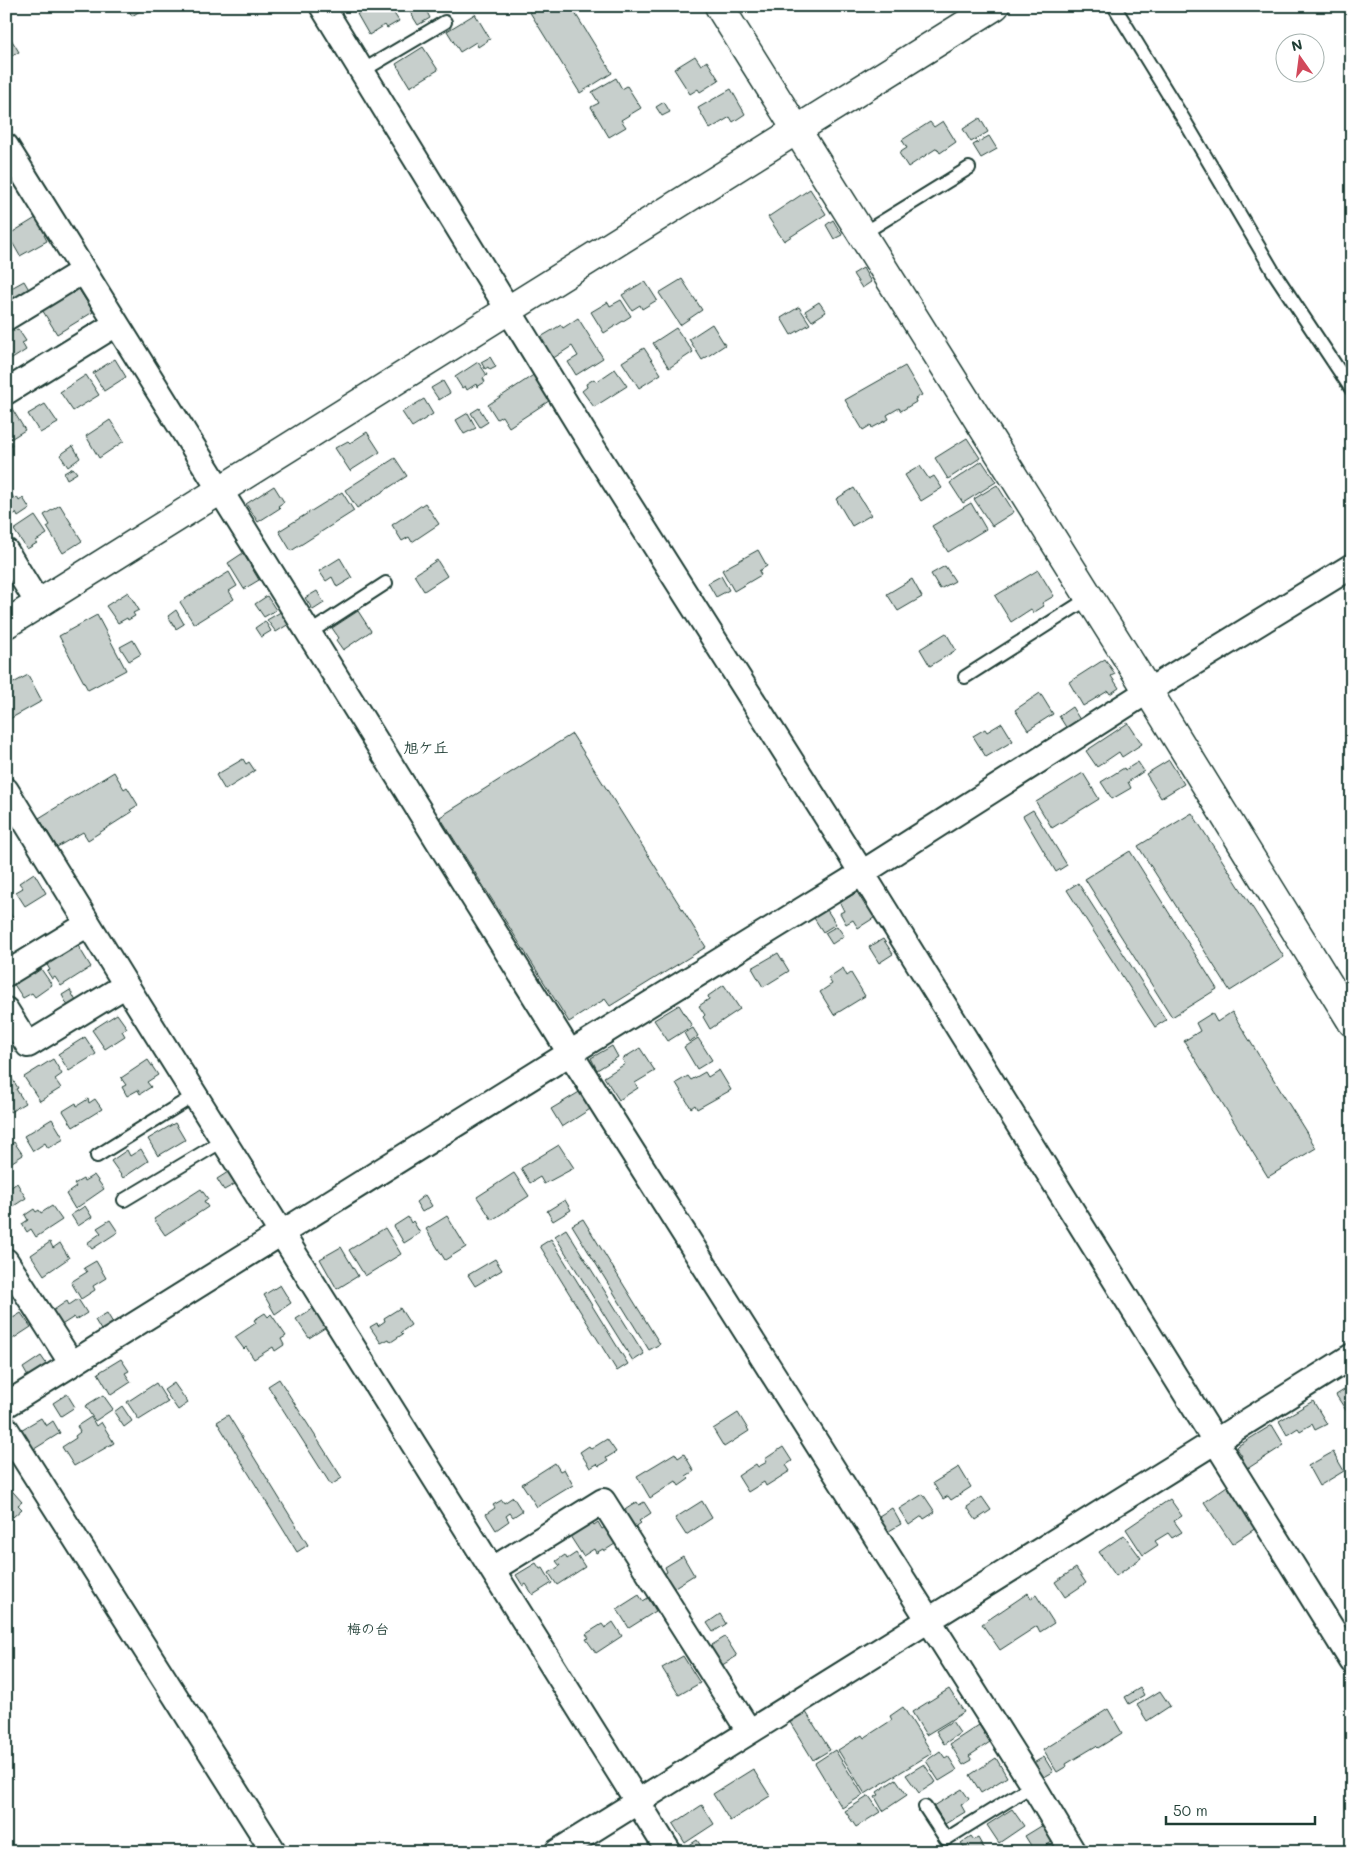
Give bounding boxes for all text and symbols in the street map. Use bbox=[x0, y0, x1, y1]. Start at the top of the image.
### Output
north arrow bbox=[1276, 32, 1326, 82]
text: N bbox=[1289, 34, 1304, 55]
district label: 旭ケ丘 bbox=[403, 737, 449, 757]
district label: 梅の台 bbox=[347, 1619, 389, 1638]
scale bar bbox=[1166, 1793, 1314, 1825]
text: 50 m bbox=[1173, 1800, 1208, 1820]

